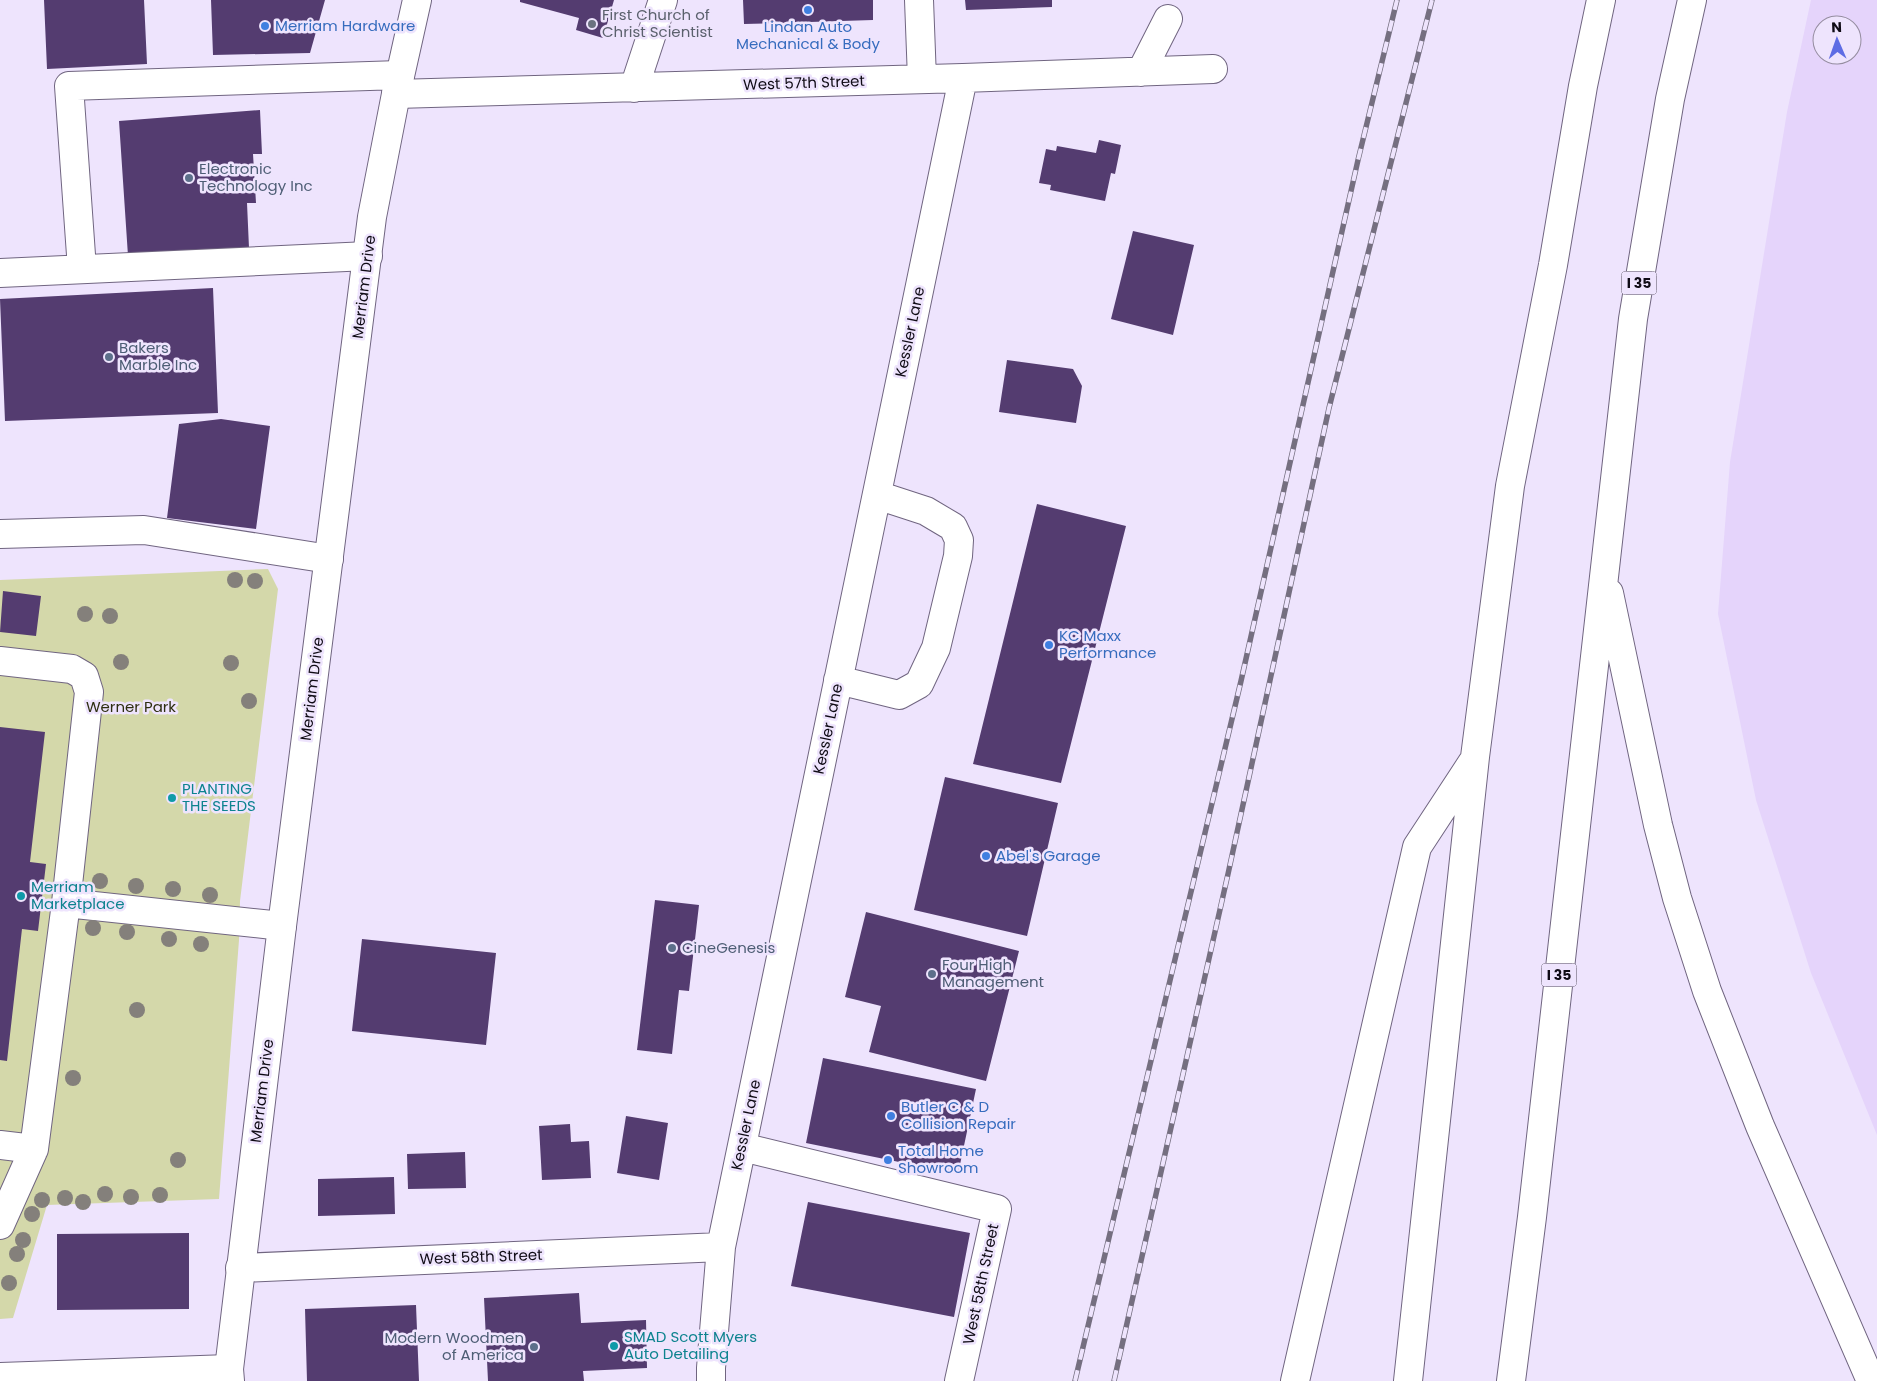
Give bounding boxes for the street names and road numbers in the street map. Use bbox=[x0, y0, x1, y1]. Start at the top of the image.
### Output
street label: West 57th Street bbox=[743, 70, 865, 95]
street label: Merriam Drive bbox=[347, 234, 380, 340]
road number: I 35 bbox=[1622, 272, 1656, 294]
street label: Kessler Lane bbox=[890, 285, 929, 379]
street label: Merriam Drive bbox=[295, 636, 328, 742]
street label: Kessler Lane bbox=[808, 682, 847, 776]
road number: I 35 bbox=[1542, 964, 1576, 986]
street label: Merriam Drive bbox=[245, 1038, 278, 1144]
street label: Kessler Lane bbox=[726, 1078, 765, 1172]
street label: West 58th Street bbox=[957, 1222, 1004, 1346]
street label: West 58th Street bbox=[419, 1244, 543, 1269]

